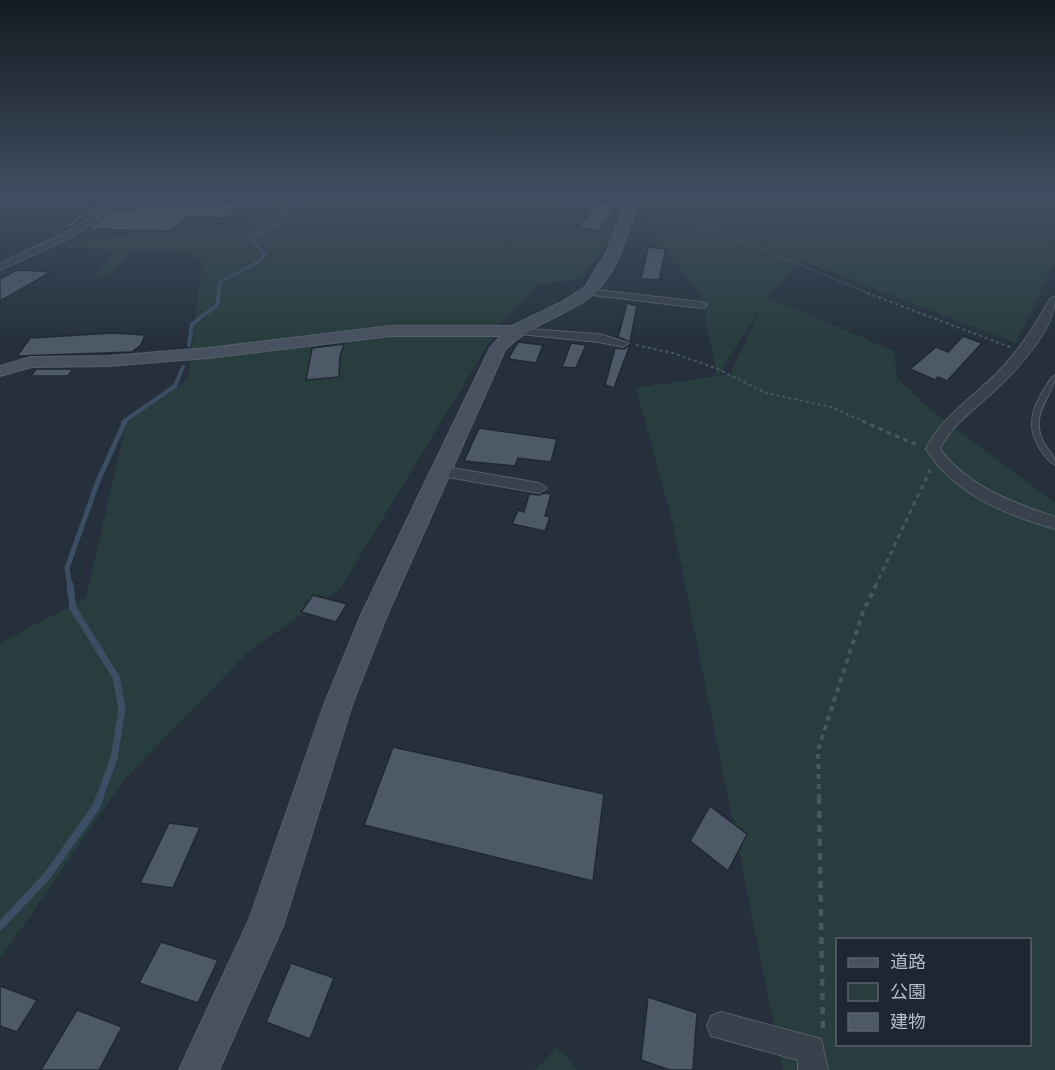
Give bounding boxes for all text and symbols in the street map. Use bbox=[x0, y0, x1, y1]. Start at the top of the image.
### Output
legend bbox=[836, 938, 1031, 1046]
text: 道路 bbox=[890, 951, 926, 972]
text: 公園 bbox=[890, 981, 926, 1002]
text: 建物 bbox=[890, 1011, 926, 1032]

